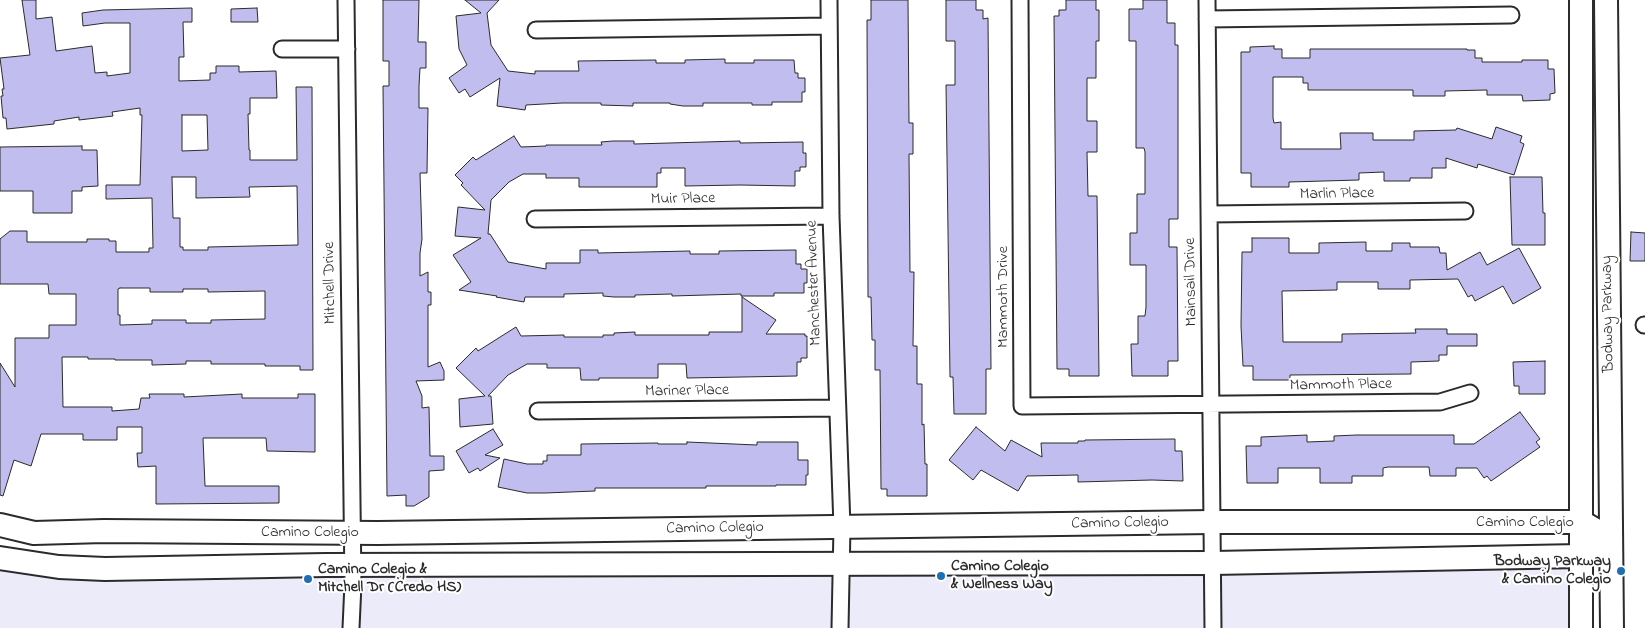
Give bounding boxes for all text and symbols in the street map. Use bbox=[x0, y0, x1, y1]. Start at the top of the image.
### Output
street label: Marlin Place bbox=[1300, 185, 1374, 205]
street label: Muir Place bbox=[651, 190, 715, 210]
street label: Manchester Avenue bbox=[803, 220, 827, 346]
street label: Mainsail Drive bbox=[1182, 237, 1202, 327]
street label: Mitchell Drive bbox=[321, 242, 341, 324]
street label: Mammoth Drive bbox=[994, 246, 1014, 348]
street label: Bodway Parkway bbox=[1598, 255, 1620, 373]
street label: Mammoth Place bbox=[1290, 376, 1392, 396]
street label: Mariner Place bbox=[645, 382, 729, 402]
street label: Camino Colegio bbox=[1476, 513, 1574, 533]
street label: Camino Colegio bbox=[1071, 514, 1169, 534]
street label: Camino Colegio bbox=[666, 519, 764, 539]
street label: Camino Colegio bbox=[261, 523, 359, 543]
place label: Bodway Parkway & Camino Colegio bbox=[1494, 552, 1611, 590]
place label: Camino Colegio & Wellness Way bbox=[951, 557, 1053, 595]
place label: Camino Colegio & Mitchell Dr (Credo HS) bbox=[318, 560, 461, 598]
marker: Bodway Parkway & Camino Colegio bbox=[1615, 565, 1627, 577]
marker: Camino Colegio & Wellness Way bbox=[935, 570, 947, 582]
marker: Camino Colegio & Mitchell Dr (Credo HS) bbox=[302, 573, 314, 585]

